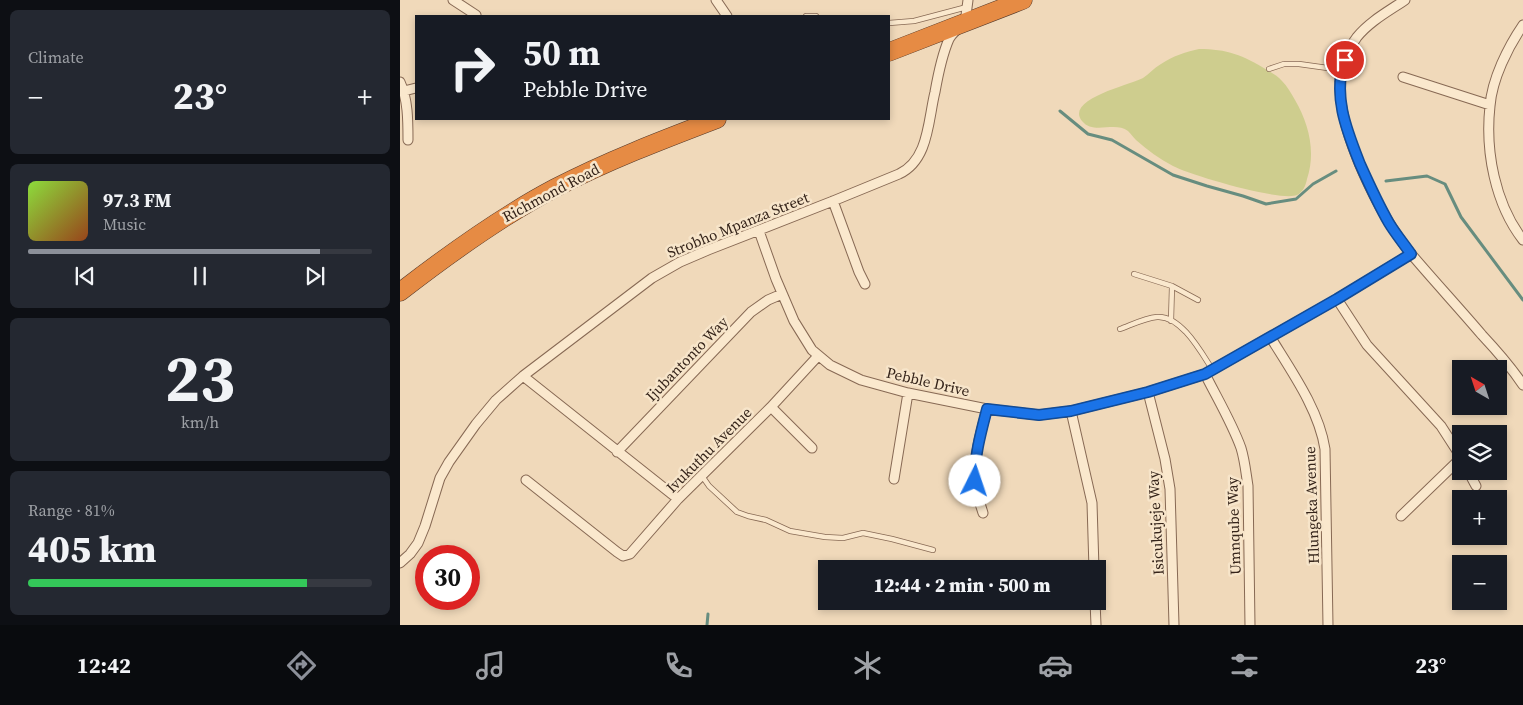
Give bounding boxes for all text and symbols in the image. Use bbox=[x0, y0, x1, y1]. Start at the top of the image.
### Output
text: 50 m bbox=[523, 29, 600, 77]
icon: right bbox=[440, 35, 505, 100]
pin bbox=[1324, 39, 1366, 81]
text: Climate bbox=[28, 46, 84, 68]
icon: arrive bbox=[1331, 46, 1359, 74]
text: 23° bbox=[173, 70, 227, 122]
text: Pebble Drive bbox=[523, 74, 647, 104]
text: − bbox=[28, 78, 43, 116]
text: + bbox=[357, 78, 372, 116]
street label: Richmond Road bbox=[498, 158, 603, 227]
street label: Strobho Mpanza Street bbox=[664, 186, 812, 263]
text: 97.3 FM bbox=[103, 187, 172, 213]
text: Music bbox=[103, 213, 146, 235]
icon: previous bbox=[71, 262, 99, 290]
icon: pause bbox=[186, 262, 214, 290]
icon: next bbox=[301, 262, 329, 290]
street label: Ijubantonto Way bbox=[641, 311, 733, 406]
text: 23 bbox=[165, 334, 235, 423]
north arrow bbox=[1452, 360, 1508, 415]
map controls bbox=[1452, 360, 1507, 610]
street label: Pebble Drive bbox=[884, 362, 972, 401]
street label: Ivukuthu Avenue bbox=[661, 402, 756, 497]
text: km/h bbox=[181, 411, 219, 433]
button: layers bbox=[1452, 425, 1507, 480]
street label: Hlungeka Avenue bbox=[1299, 446, 1324, 564]
position arrow bbox=[948, 454, 1000, 506]
street label: Isicukujeje Way bbox=[1142, 470, 1169, 576]
street label: Umnqube Way bbox=[1221, 476, 1246, 575]
button: + bbox=[1452, 490, 1507, 545]
text: Range · 81% bbox=[28, 499, 115, 521]
text: 405 km bbox=[28, 523, 156, 575]
speed limit sign: 30 bbox=[415, 545, 480, 610]
button: − bbox=[1452, 555, 1507, 610]
text: 12:44 · 2 min · 500 m bbox=[873, 572, 1051, 598]
icon: directions bbox=[284, 648, 319, 683]
icon: music bbox=[473, 648, 508, 683]
icon: phone bbox=[661, 648, 696, 683]
icon: climate bbox=[850, 648, 885, 683]
icon: car bbox=[1038, 648, 1073, 683]
icon: filters bbox=[1227, 648, 1262, 683]
text: 12:42 bbox=[77, 650, 131, 680]
text: 23° bbox=[1415, 650, 1446, 680]

